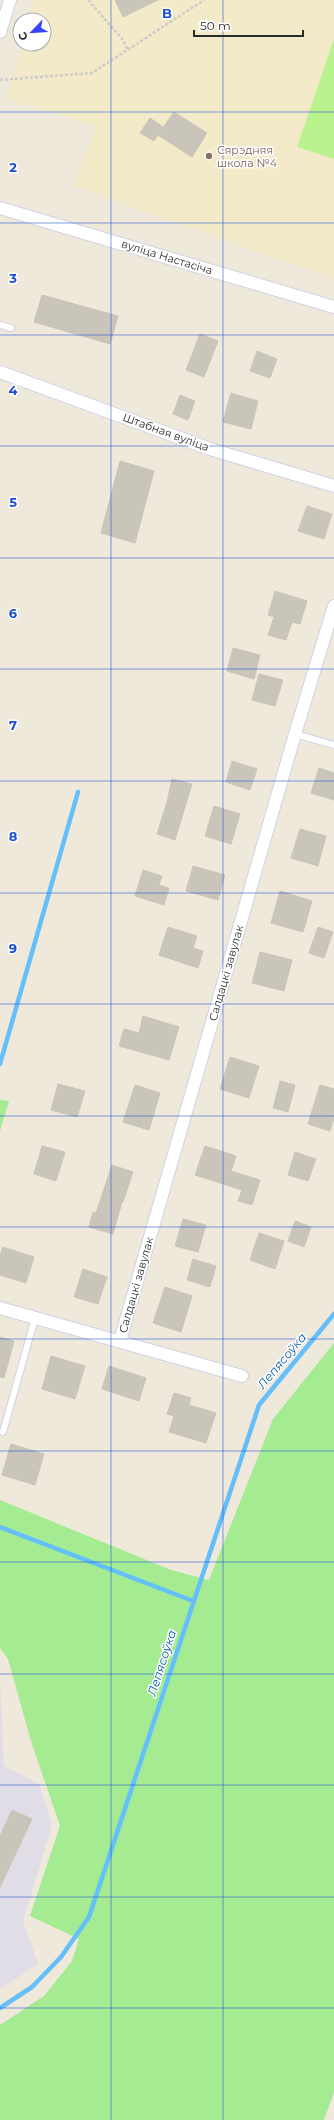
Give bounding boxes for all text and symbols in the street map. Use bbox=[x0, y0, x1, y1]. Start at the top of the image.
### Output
text: B bbox=[162, 5, 172, 21]
north arrow bbox=[12, 12, 52, 52]
scale bar bbox=[194, 12, 303, 38]
text: 50 m bbox=[200, 18, 231, 33]
text: С bbox=[15, 30, 31, 43]
place label: Сярэдняя школа №4 bbox=[217, 143, 278, 170]
marker: Сярэдняя школа №4 bbox=[204, 151, 214, 161]
text: 2 bbox=[9, 159, 17, 175]
street label: вуліца Настасіча bbox=[120, 236, 214, 278]
text: 3 bbox=[8, 270, 17, 286]
text: 4 bbox=[9, 382, 18, 398]
street label: Штабная вуліца bbox=[121, 410, 211, 454]
text: 5 bbox=[9, 494, 17, 510]
text: 6 bbox=[9, 605, 18, 621]
text: 7 bbox=[9, 717, 17, 733]
text: 8 bbox=[9, 828, 18, 844]
street label: Салдацкі завулак bbox=[206, 923, 247, 1023]
text: 9 bbox=[9, 940, 17, 956]
street label: Салдацкі завулак bbox=[116, 1235, 157, 1335]
water label: Лепясоўка bbox=[253, 1330, 309, 1392]
water label: Лепясоўка bbox=[144, 1628, 179, 1699]

